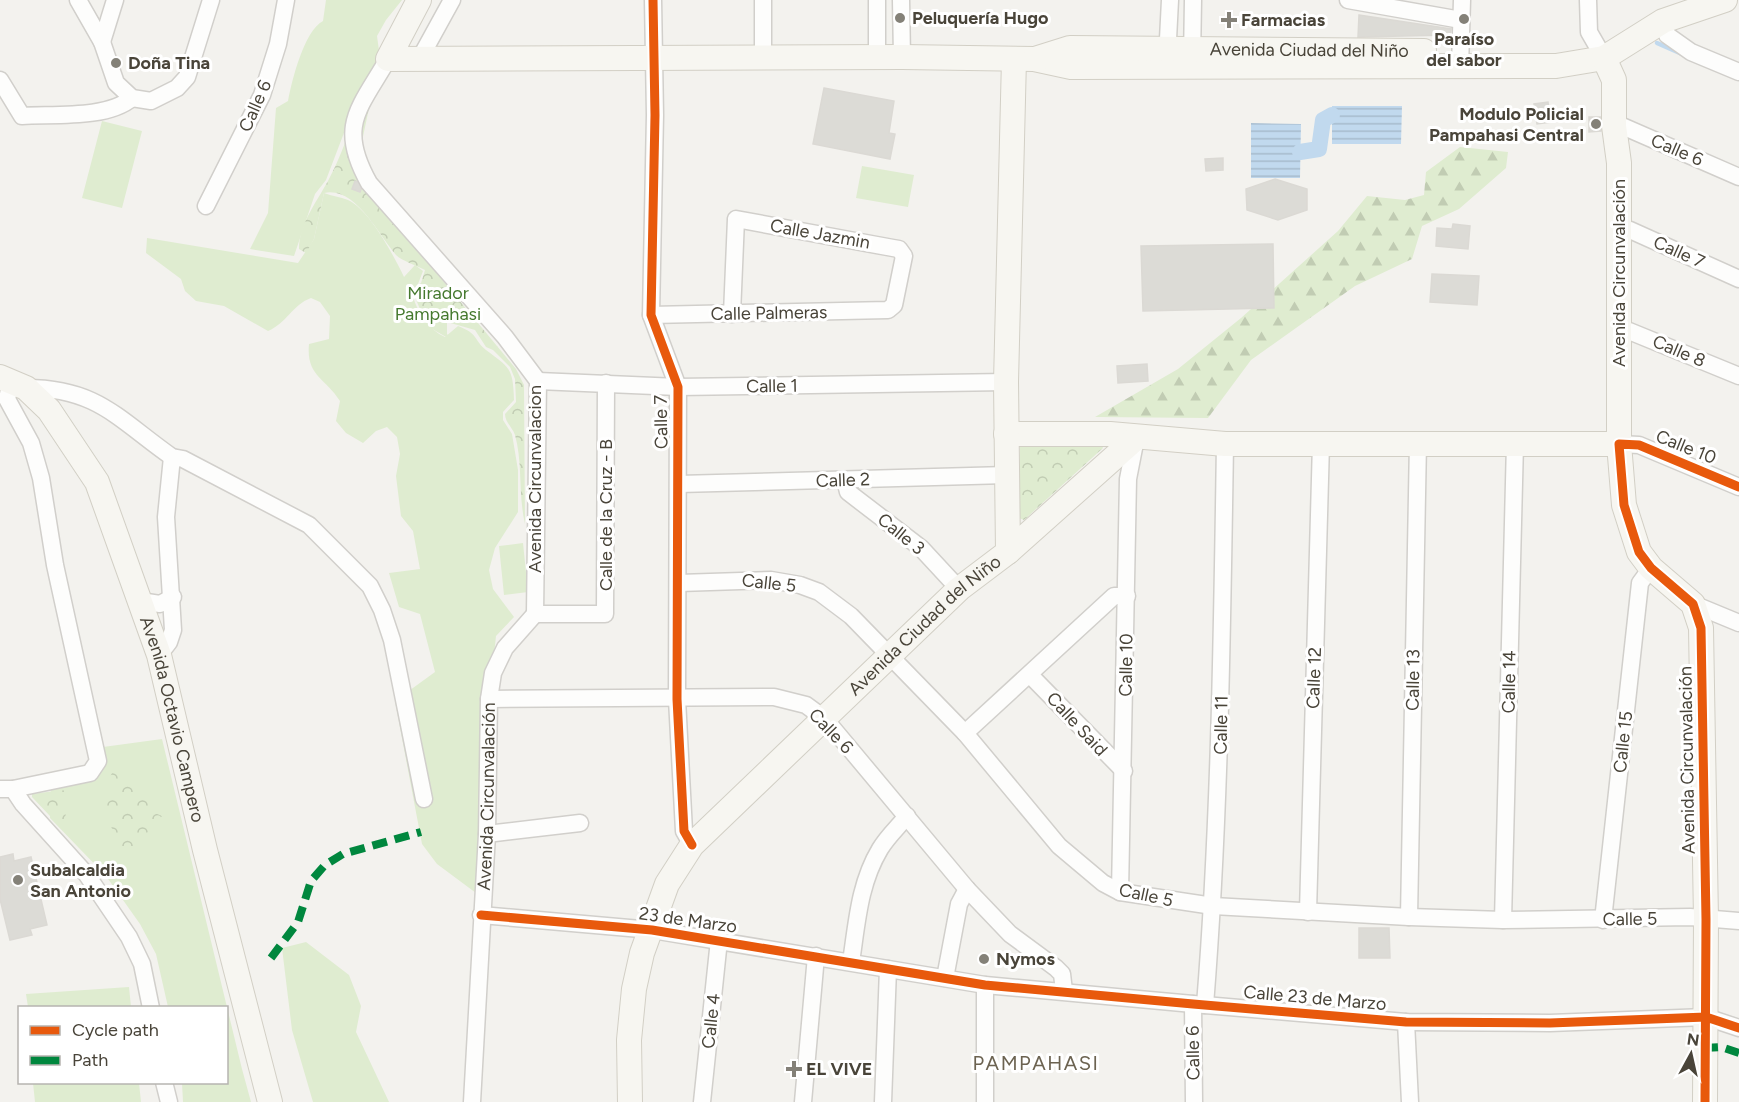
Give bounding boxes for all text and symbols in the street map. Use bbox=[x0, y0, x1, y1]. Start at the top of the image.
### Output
place label: Peluquería Hugo bbox=[912, 7, 1049, 29]
place label: Farmacias bbox=[1241, 9, 1326, 31]
marker: Peluquería Hugo bbox=[893, 11, 907, 25]
marker: Paraíso del sabor bbox=[1457, 12, 1471, 26]
marker: Farmacias bbox=[1222, 13, 1236, 27]
place label: Paraíso del sabor bbox=[1426, 28, 1502, 71]
street label: Avenida Ciudad del Niño bbox=[1210, 38, 1409, 62]
place label: Doña Tina bbox=[128, 52, 210, 74]
marker: Doña Tina bbox=[109, 56, 123, 70]
street label: Calle 6 bbox=[234, 77, 276, 135]
place label: Modulo Policial Pampahasi Central bbox=[1429, 103, 1584, 146]
marker: Modulo Policial Pampahasi Central bbox=[1589, 117, 1603, 131]
street label: Calle 6 bbox=[1648, 129, 1706, 171]
street label: Avenida Circunvalación bbox=[1608, 179, 1630, 367]
street label: Calle Jazmin bbox=[768, 214, 872, 254]
street label: Calle 7 bbox=[1650, 231, 1708, 273]
park label: Mirador Pampahasi bbox=[395, 282, 481, 325]
street label: Calle Palmeras bbox=[711, 301, 827, 325]
street label: Calle 8 bbox=[1649, 330, 1709, 372]
street label: Calle 1 bbox=[746, 375, 798, 397]
street label: Avenida Circunvalacion bbox=[524, 385, 546, 573]
street label: Calle 7 bbox=[650, 394, 672, 449]
street label: Calle 10 bbox=[1653, 425, 1719, 469]
street label: Calle de la Cruz - B bbox=[595, 439, 617, 591]
street label: Calle 2 bbox=[815, 468, 871, 492]
street label: Calle 3 bbox=[873, 508, 929, 560]
street label: Avenida Ciudad del Niño bbox=[844, 550, 1005, 700]
street label: Calle 5 bbox=[741, 569, 797, 597]
street label: Avenida Octavio Campero bbox=[135, 613, 209, 825]
street label: Calle 10 bbox=[1114, 633, 1138, 697]
street label: Calle 12 bbox=[1302, 647, 1326, 709]
street label: Calle 13 bbox=[1401, 649, 1425, 711]
street label: Calle 14 bbox=[1497, 650, 1521, 714]
street label: Avenida Circunvalación bbox=[1674, 666, 1700, 854]
street label: Calle Said bbox=[1042, 687, 1112, 761]
street label: Calle 11 bbox=[1209, 695, 1233, 755]
street label: Avenida Circunvalación bbox=[473, 702, 500, 891]
street label: Calle 6 bbox=[804, 704, 858, 758]
street label: Calle 15 bbox=[1609, 710, 1637, 774]
place label: Subalcaldia San Antonio bbox=[30, 859, 131, 902]
marker: Subalcaldia San Antonio bbox=[11, 873, 25, 887]
street label: Calle 5 bbox=[1117, 879, 1175, 911]
street label: 23 de Marzo bbox=[638, 902, 738, 938]
street label: Calle 5 bbox=[1602, 908, 1658, 930]
place label: Nymos bbox=[996, 948, 1055, 970]
marker: Nymos bbox=[977, 952, 991, 966]
street label: Calle 23 de Marzo bbox=[1243, 981, 1387, 1015]
street label: Calle 4 bbox=[697, 992, 725, 1050]
legend bbox=[18, 1006, 228, 1084]
text: Cycle path bbox=[72, 1019, 159, 1041]
north arrow bbox=[1661, 1024, 1721, 1084]
street label: Calle 6 bbox=[1182, 1026, 1204, 1080]
text: N bbox=[1686, 1029, 1700, 1050]
text: Path bbox=[72, 1049, 108, 1071]
district label: PAMPAHASI bbox=[973, 1051, 1099, 1075]
place label: EL VIVE bbox=[806, 1058, 872, 1080]
marker: EL VIVE bbox=[787, 1062, 801, 1076]

